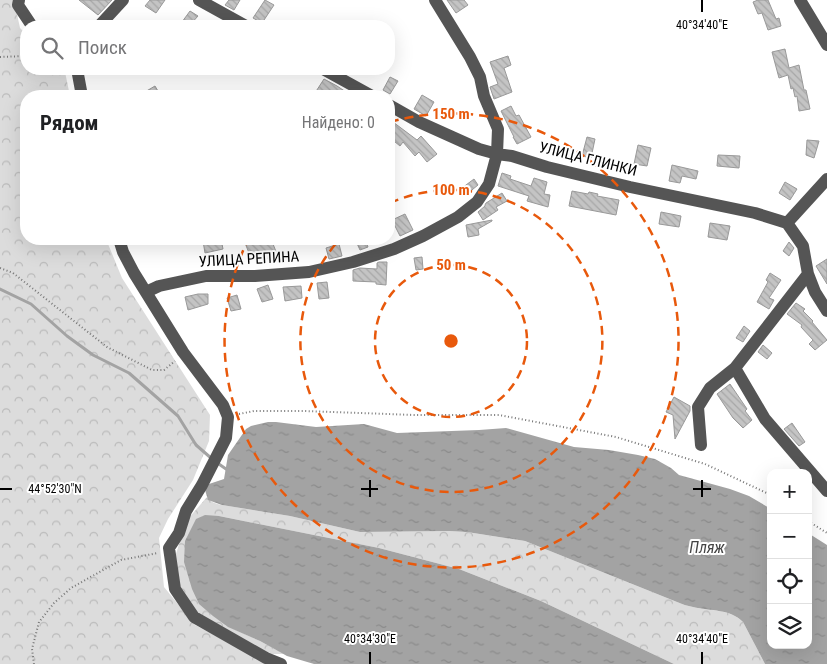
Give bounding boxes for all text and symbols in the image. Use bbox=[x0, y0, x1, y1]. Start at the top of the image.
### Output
text: 40°34'40"E bbox=[676, 18, 728, 32]
search box bbox=[20, 20, 395, 75]
icon: search bbox=[38, 34, 66, 62]
text: Поиск bbox=[78, 36, 127, 59]
text: 150 m bbox=[432, 105, 470, 123]
text: Рядом bbox=[40, 111, 99, 135]
text: Найдено: 0 bbox=[302, 113, 375, 132]
street label: УЛИЦА ГЛИНКИ bbox=[537, 138, 639, 180]
text: 100 m bbox=[432, 181, 470, 199]
street label: УЛИЦА РЕПИНА bbox=[198, 247, 300, 271]
text: 50 m bbox=[436, 256, 466, 274]
centre of rings bbox=[442, 332, 460, 350]
map controls bbox=[767, 469, 812, 649]
button: + bbox=[767, 469, 812, 514]
text: 44°52'30"N bbox=[28, 482, 82, 496]
button: − bbox=[767, 514, 812, 559]
water label: Пляж bbox=[689, 538, 725, 557]
button: locate bbox=[767, 559, 812, 604]
button: layers bbox=[767, 604, 812, 649]
text: 40°34'30"E bbox=[344, 632, 396, 646]
text: 40°34'40"E bbox=[676, 632, 728, 646]

